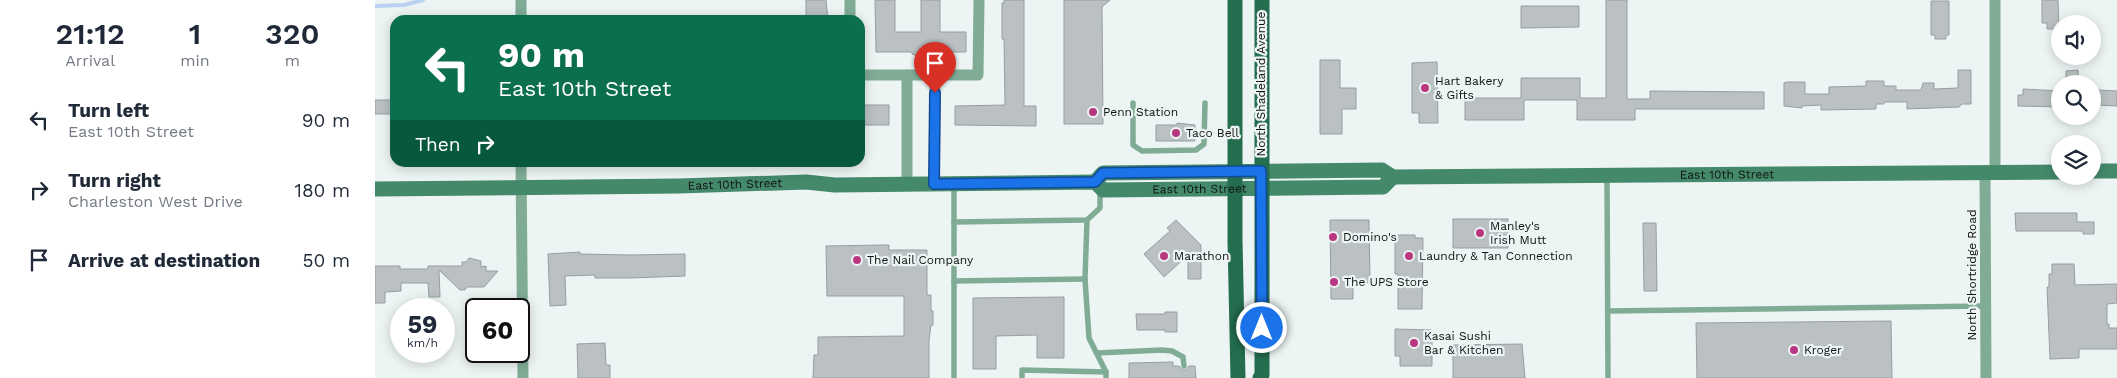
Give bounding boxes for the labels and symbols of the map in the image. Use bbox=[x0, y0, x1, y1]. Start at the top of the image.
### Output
street label: North Shadeland Avenue bbox=[1254, 12, 1268, 156]
pin bbox=[914, 42, 956, 93]
place label: Hart Bakery & Gifts bbox=[1435, 74, 1504, 102]
marker: Hart Bakery & Gifts bbox=[1419, 82, 1431, 94]
place label: Penn Station bbox=[1103, 105, 1178, 119]
marker: Penn Station bbox=[1087, 106, 1099, 118]
place label: Taco Bell bbox=[1186, 126, 1239, 140]
marker: Taco Bell bbox=[1170, 127, 1182, 139]
street label: East 10th Street bbox=[1680, 167, 1774, 182]
street label: East 10th Street bbox=[687, 176, 782, 193]
street label: East 10th Street bbox=[1152, 181, 1247, 196]
street label: North Shortridge Road bbox=[1965, 209, 1979, 341]
place label: Manley's Irish Mutt bbox=[1490, 219, 1546, 247]
marker: Manley's Irish Mutt bbox=[1474, 227, 1486, 239]
place label: Domino's bbox=[1343, 230, 1397, 244]
marker: Domino's bbox=[1327, 231, 1339, 243]
place label: Marathon bbox=[1174, 249, 1229, 263]
place label: Laundry & Tan Connection bbox=[1419, 249, 1573, 263]
marker: Marathon bbox=[1158, 250, 1170, 262]
marker: Laundry & Tan Connection bbox=[1403, 250, 1415, 262]
place label: The Nail Company bbox=[867, 253, 974, 267]
marker: The Nail Company bbox=[851, 254, 863, 266]
place label: The UPS Store bbox=[1344, 275, 1429, 289]
marker: The UPS Store bbox=[1328, 276, 1340, 288]
speed limit sign: 60 bbox=[465, 298, 530, 363]
position arrow bbox=[1235, 301, 1287, 353]
place label: Kasai Sushi Bar & Kitchen bbox=[1424, 329, 1504, 357]
marker: Kasai Sushi Bar & Kitchen bbox=[1408, 337, 1420, 349]
place label: Kroger bbox=[1804, 343, 1842, 357]
marker: Kroger bbox=[1788, 344, 1800, 356]

